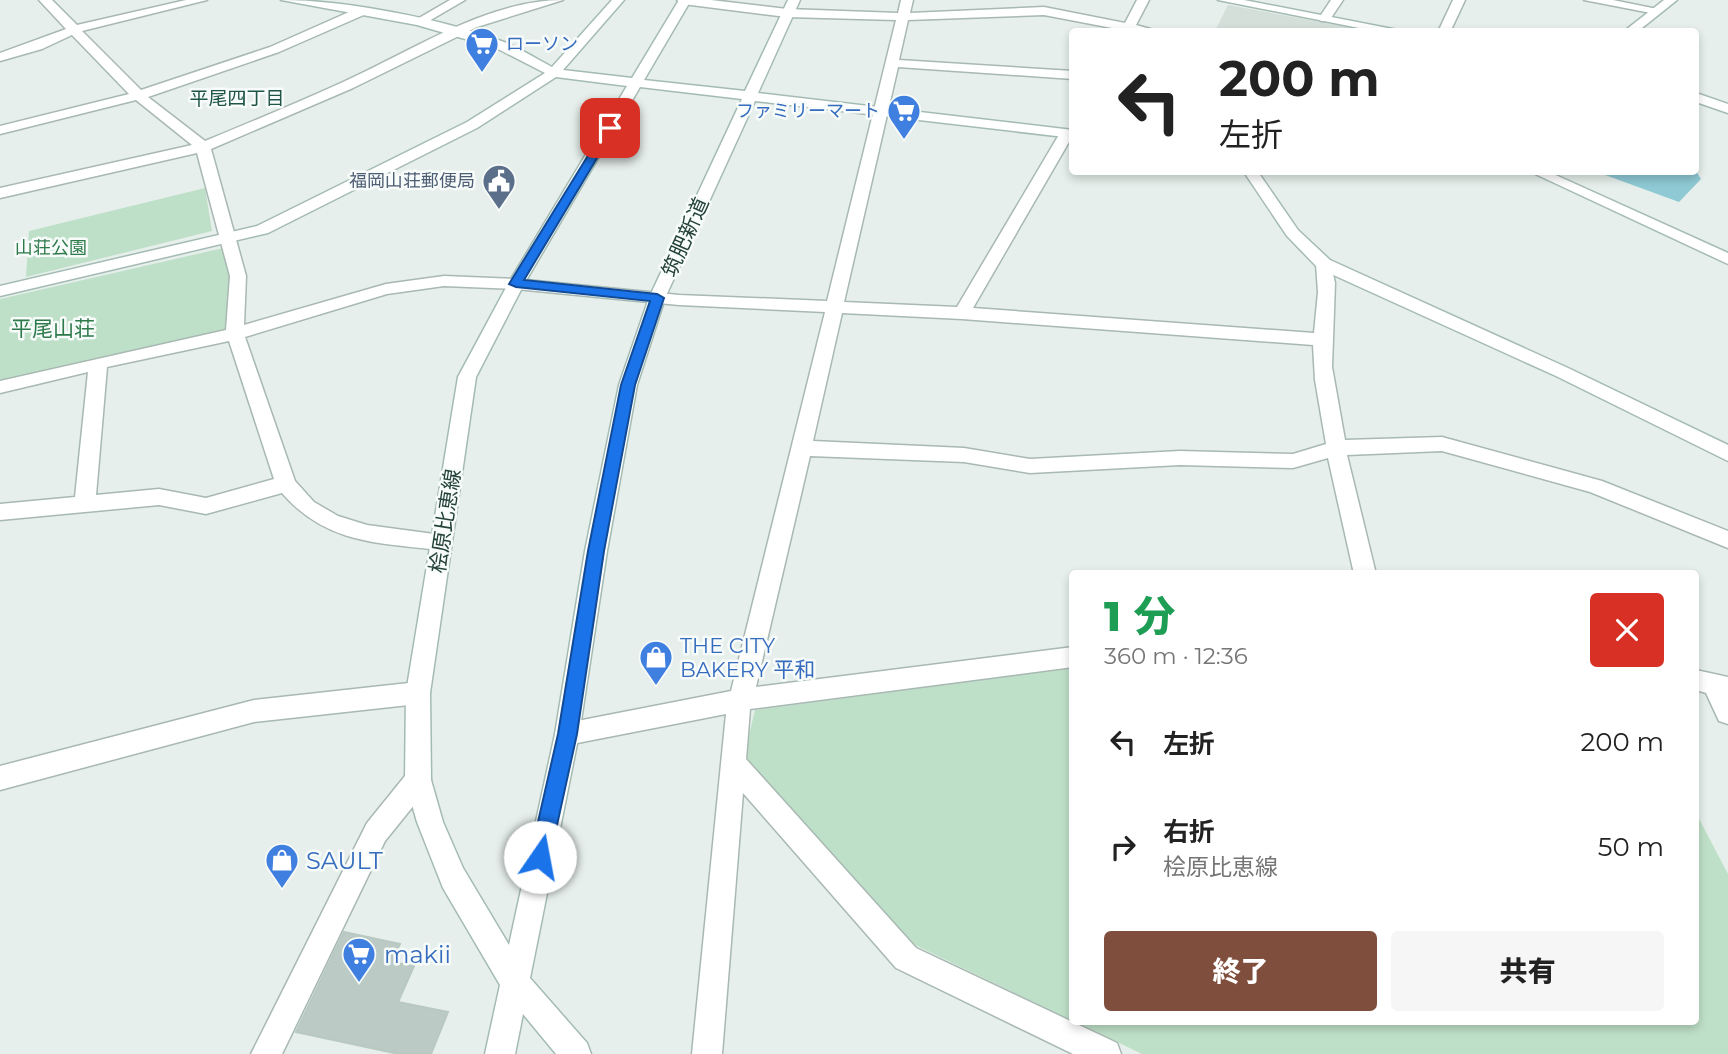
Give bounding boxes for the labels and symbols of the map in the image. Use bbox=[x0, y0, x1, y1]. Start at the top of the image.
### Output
supermarket icon: ローソン bbox=[463, 25, 501, 74]
place label: ローソン bbox=[506, 33, 578, 55]
district label: 平尾四丁目 bbox=[189, 87, 285, 110]
supermarket icon: ファミリーマート bbox=[885, 92, 923, 141]
pin bbox=[580, 98, 640, 158]
place label: ファミリーマート bbox=[736, 100, 880, 122]
public building icon: 福岡山荘郵便局 bbox=[480, 162, 518, 211]
place label: 福岡山荘郵便局 bbox=[349, 170, 475, 192]
street label: 筑肥新道 bbox=[656, 194, 714, 280]
park label: 山荘公園 bbox=[15, 237, 87, 259]
park label: 平尾山荘 bbox=[11, 316, 95, 341]
street label: 桧原比恵線 bbox=[424, 467, 466, 575]
place label: THE CITY BAKERY 平和 bbox=[680, 633, 816, 682]
shop icon: THE CITY BAKERY 平和 bbox=[637, 638, 675, 687]
position arrow bbox=[503, 820, 577, 894]
shop icon: SAULT bbox=[263, 841, 301, 890]
place label: SAULT bbox=[306, 846, 383, 875]
supermarket icon: makii bbox=[340, 935, 378, 984]
place label: makii bbox=[384, 940, 451, 969]

